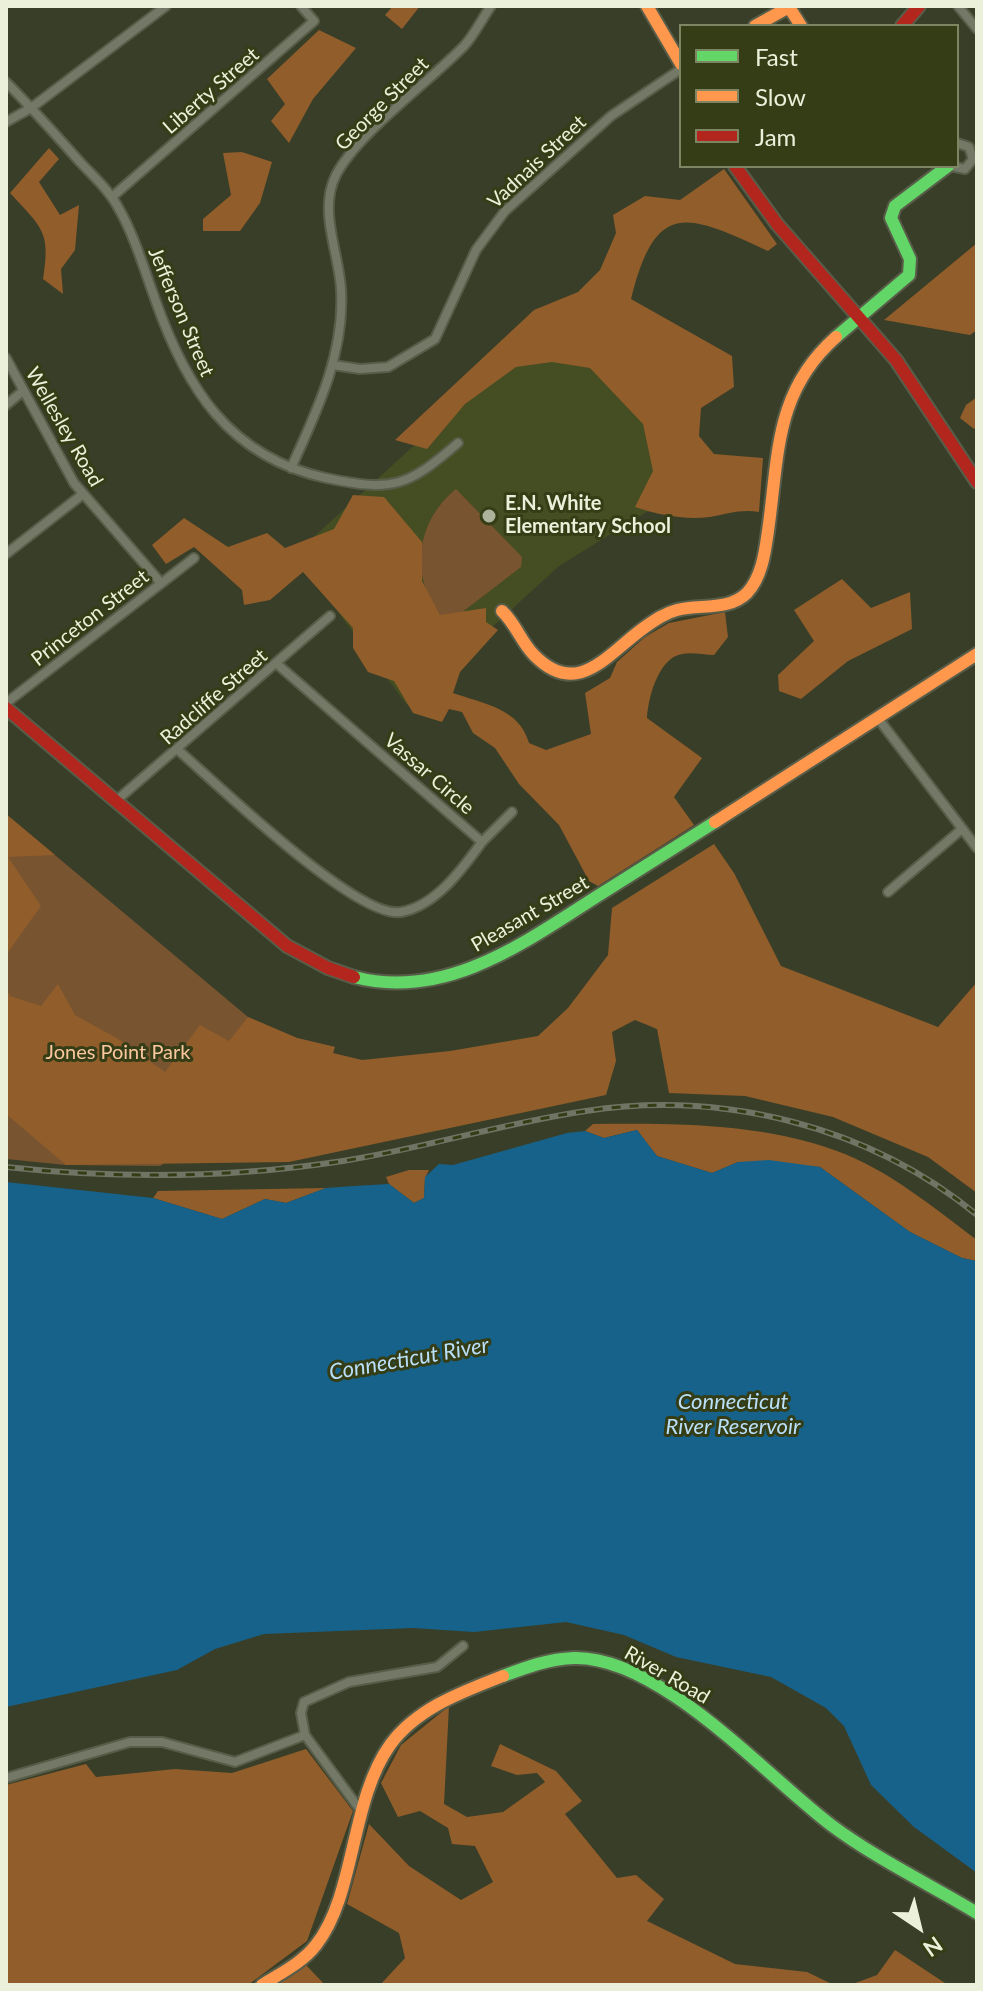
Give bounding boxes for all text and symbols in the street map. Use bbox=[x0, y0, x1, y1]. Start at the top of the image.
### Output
legend bbox=[679, 24, 959, 168]
text: Fast bbox=[755, 42, 798, 71]
street label: Liberty Street bbox=[158, 43, 264, 139]
street label: George Street bbox=[330, 52, 434, 156]
text: Slow bbox=[755, 82, 806, 111]
street label: Vadnais Street bbox=[483, 110, 591, 214]
text: Jam bbox=[755, 122, 796, 151]
street label: Jefferson Street bbox=[143, 244, 219, 380]
street label: Wellesley Road bbox=[20, 363, 108, 491]
place label: E.N. White Elementary School bbox=[505, 492, 671, 539]
marker: E.N. White Elementary School bbox=[480, 507, 498, 525]
street label: Princeton Street bbox=[27, 565, 153, 671]
street label: Radcliffe Street bbox=[156, 644, 272, 750]
street label: Vassar Circle bbox=[379, 728, 479, 820]
street label: Pleasant Street bbox=[467, 871, 593, 957]
park label: Jones Point Park bbox=[46, 1041, 190, 1065]
water label: Connecticut River bbox=[327, 1332, 491, 1386]
water label: Connecticut River Reservoir bbox=[665, 1389, 801, 1440]
street label: River Road bbox=[620, 1641, 714, 1709]
north arrow bbox=[879, 1887, 959, 1967]
text: N bbox=[918, 1931, 948, 1963]

